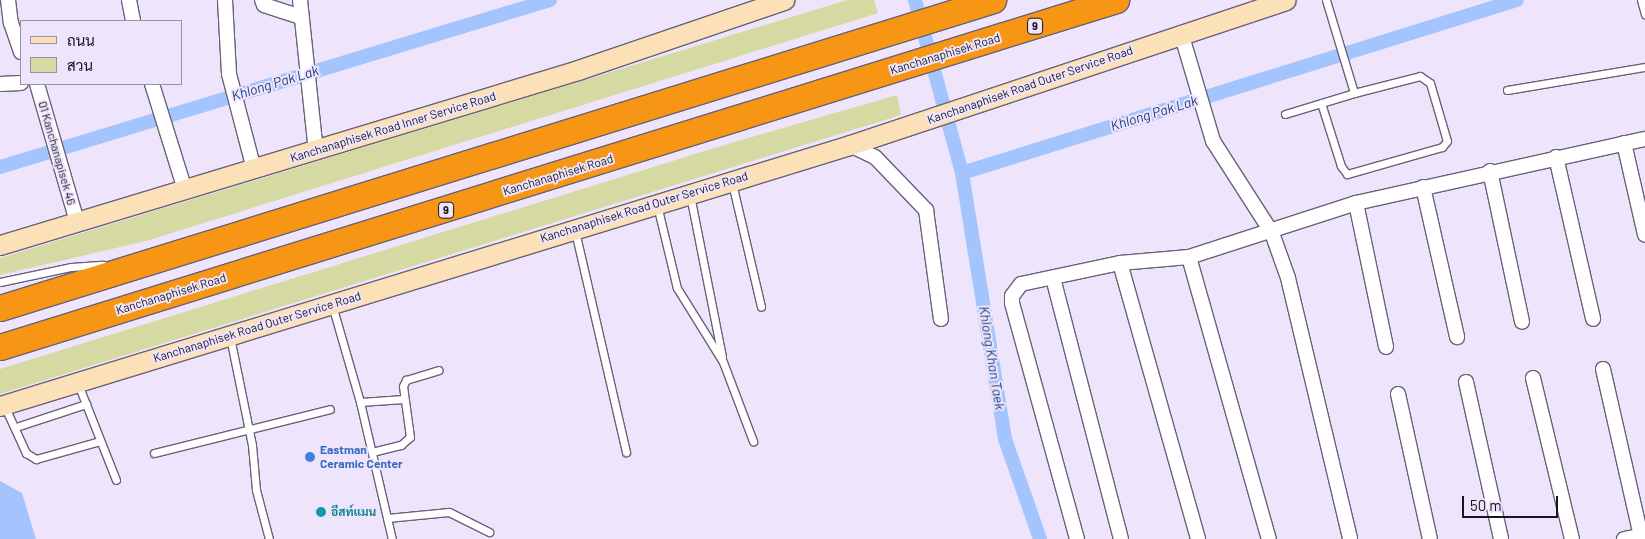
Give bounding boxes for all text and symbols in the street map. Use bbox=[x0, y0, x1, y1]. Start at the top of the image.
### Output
road number: 9 bbox=[1026, 18, 1044, 34]
legend bbox=[20, 20, 182, 85]
street label: Kanchanaphisek Road bbox=[888, 30, 1002, 78]
text: ถนน bbox=[67, 31, 95, 49]
street label: Kanchanaphisek Road Outer Service Road bbox=[925, 43, 1135, 127]
text: สวน bbox=[67, 56, 93, 74]
water label: Khlong Pak Lak bbox=[229, 62, 321, 104]
street label: Kanchanaphisek Road Inner Service Road bbox=[288, 89, 498, 165]
water label: Khlong Pak Lak bbox=[1108, 92, 1200, 134]
street label: 01 Kanchanapisek 46 bbox=[35, 99, 79, 207]
street label: Kanchanaphisek Road bbox=[501, 151, 615, 199]
street label: Kanchanaphisek Road Outer Service Road bbox=[538, 168, 750, 246]
road number: 9 bbox=[437, 202, 455, 218]
street label: Kanchanaphisek Road bbox=[114, 270, 228, 318]
street label: Kanchanaphisek Road Outer Service Road bbox=[151, 288, 363, 366]
water label: Khlong Khan Taek bbox=[975, 305, 1009, 411]
place label: Eastman Ceramic Center bbox=[320, 443, 403, 471]
marker: Eastman Ceramic Center bbox=[304, 451, 316, 463]
scale bar bbox=[1465, 486, 1561, 518]
text: 50 m bbox=[1470, 496, 1502, 514]
place label: อีสท์แมน bbox=[331, 505, 376, 519]
marker: อีสท์แมน bbox=[315, 506, 327, 518]

